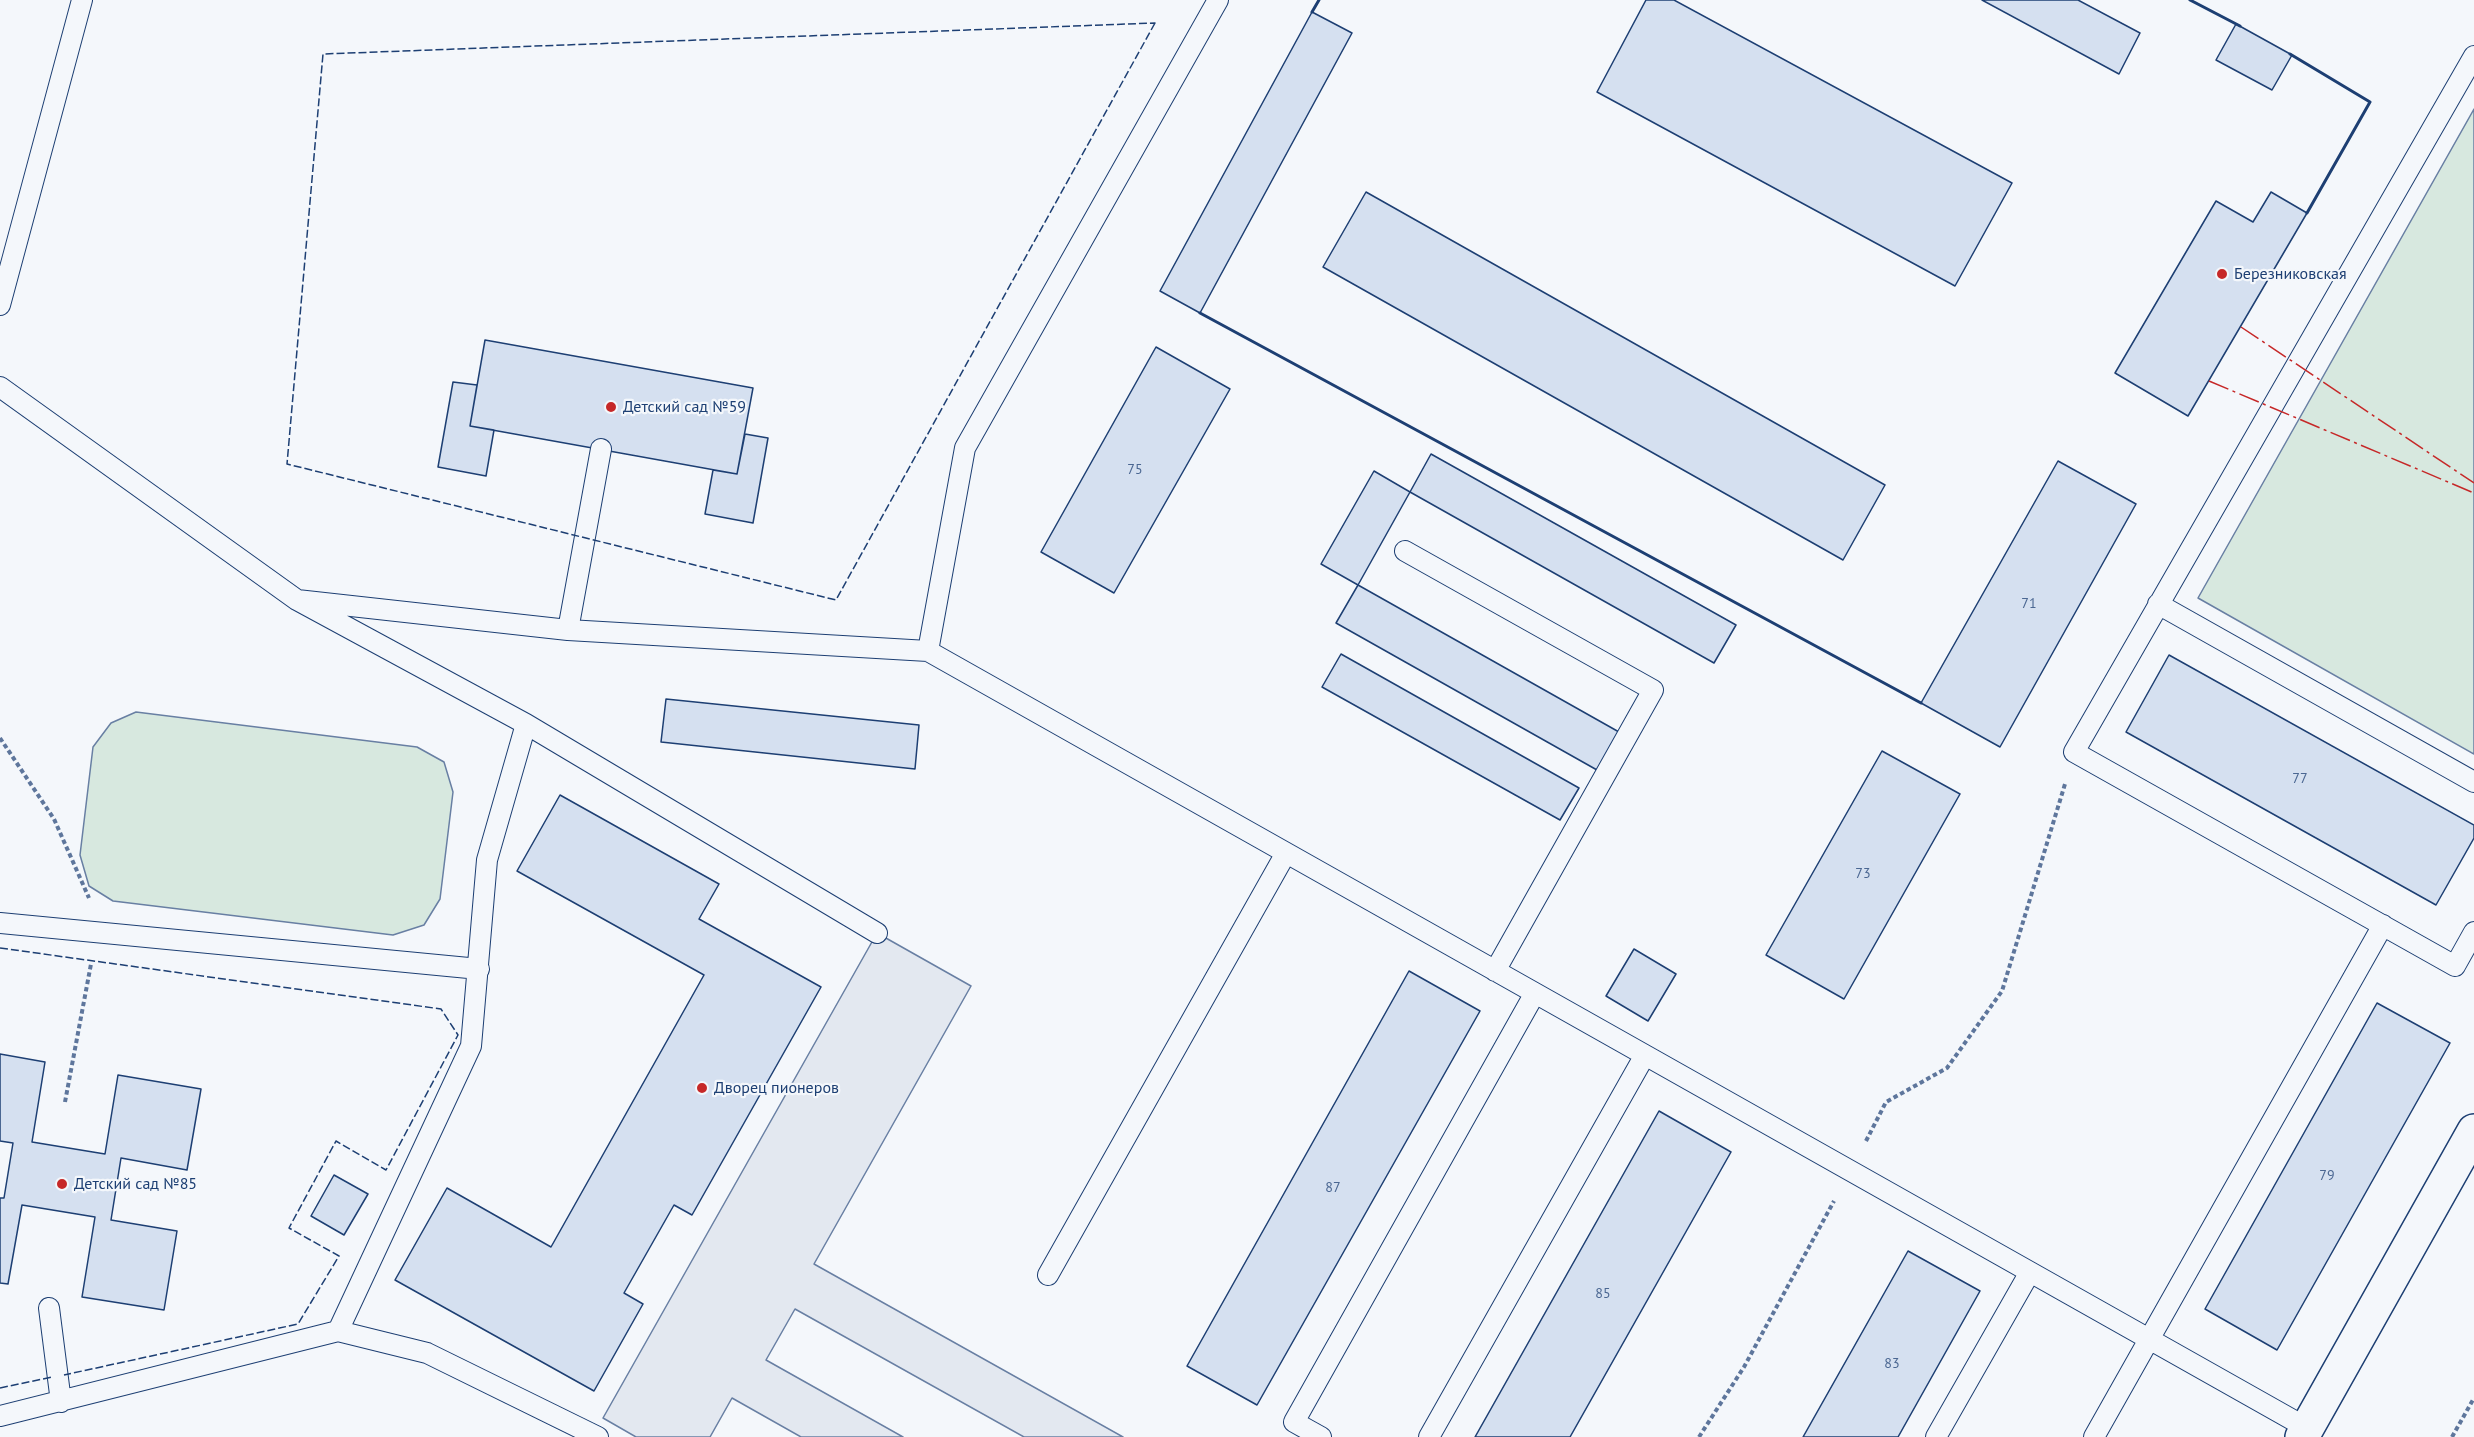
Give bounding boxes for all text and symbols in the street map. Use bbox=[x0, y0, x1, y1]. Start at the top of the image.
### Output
place label: Березниковская bbox=[2234, 264, 2347, 284]
marker: Березниковская bbox=[2215, 267, 2229, 281]
place label: Детский сад №59 bbox=[623, 397, 746, 417]
marker: Детский сад №59 bbox=[604, 400, 618, 414]
house number: 75 bbox=[1127, 462, 1143, 478]
house number: 71 bbox=[2021, 596, 2037, 612]
house number: 77 bbox=[2292, 771, 2308, 787]
house number: 73 bbox=[1855, 866, 1871, 882]
place label: Дворец пионеров bbox=[714, 1078, 839, 1098]
marker: Дворец пионеров bbox=[695, 1081, 709, 1095]
house number: 79 bbox=[2319, 1168, 2335, 1184]
place label: Детский сад №85 bbox=[74, 1174, 197, 1194]
marker: Детский сад №85 bbox=[55, 1177, 69, 1191]
house number: 87 bbox=[1325, 1180, 1341, 1196]
house number: 85 bbox=[1595, 1286, 1611, 1302]
house number: 83 bbox=[1884, 1356, 1900, 1372]

